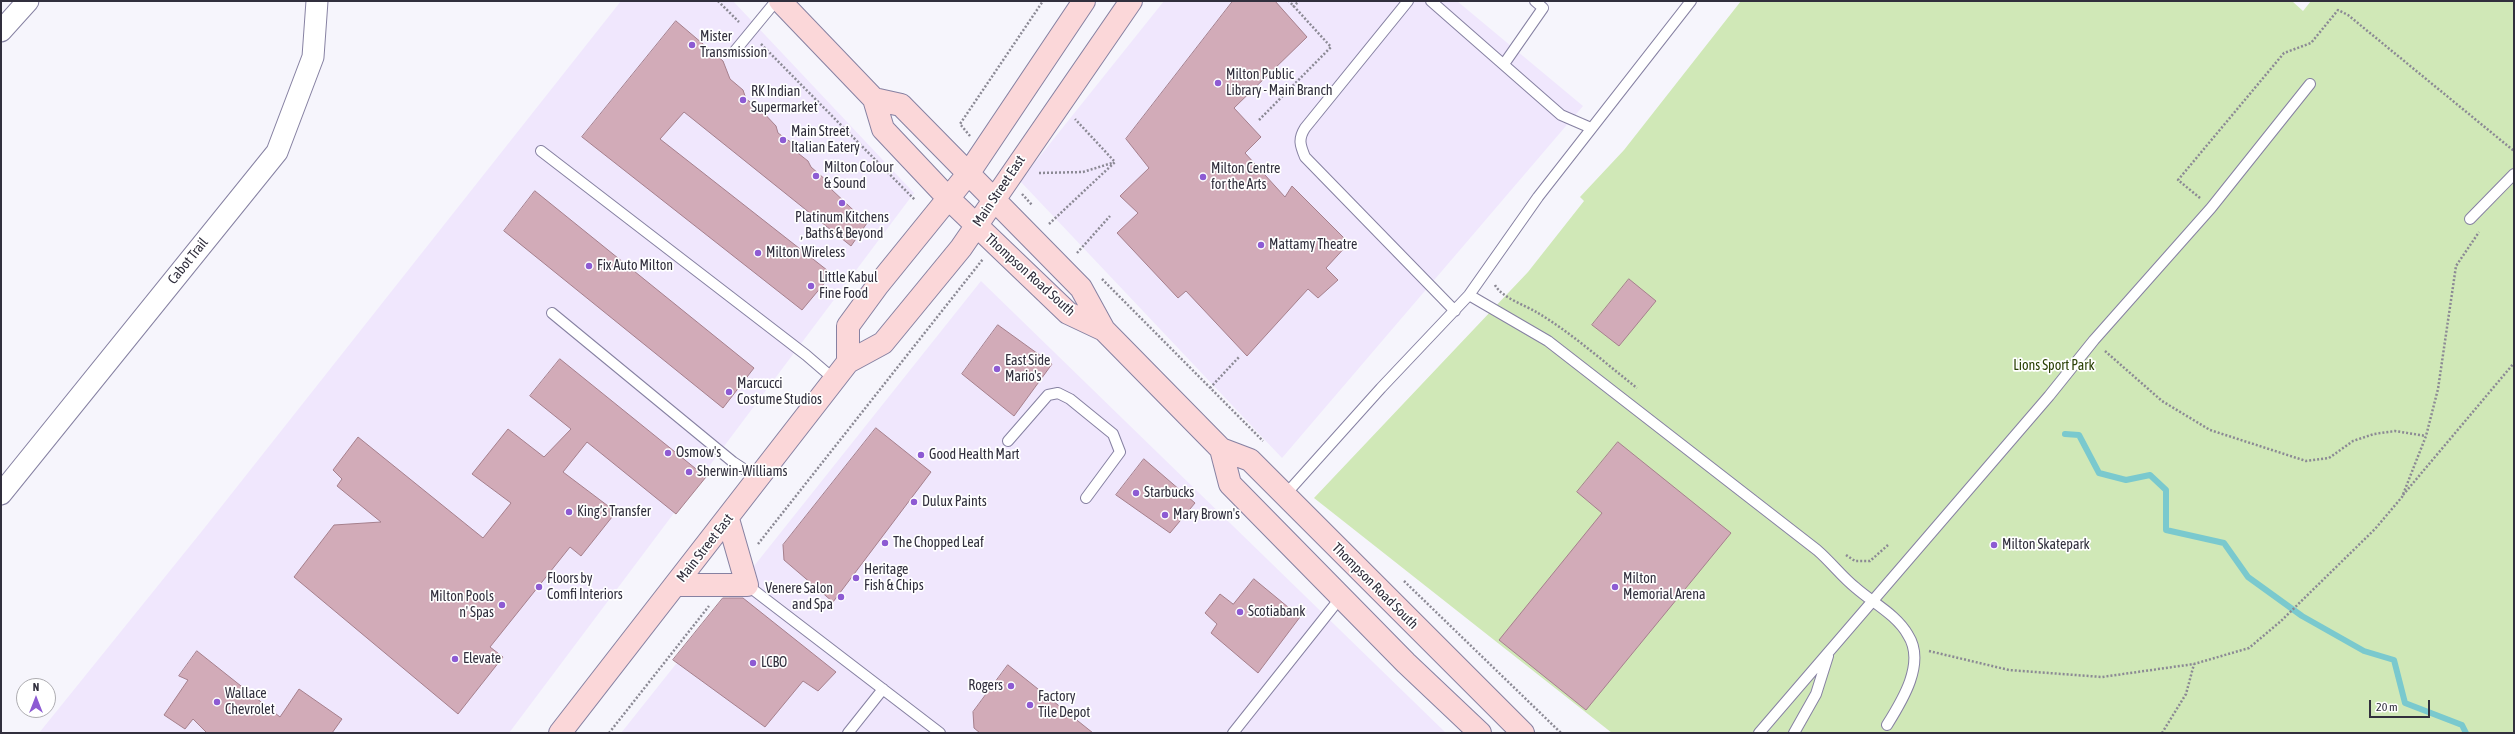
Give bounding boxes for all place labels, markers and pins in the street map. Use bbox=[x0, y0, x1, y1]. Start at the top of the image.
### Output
place label: Mister Transmission bbox=[700, 29, 767, 62]
marker: Mister Transmission bbox=[687, 40, 697, 50]
place label: Milton Public Library - Main Branch bbox=[1226, 67, 1332, 100]
marker: Milton Public Library - Main Branch bbox=[1213, 78, 1223, 88]
place label: RK Indian Supermarket bbox=[751, 84, 818, 116]
marker: RK Indian Supermarket bbox=[738, 95, 748, 105]
place label: Main Street Italian Eatery bbox=[791, 124, 860, 156]
marker: Main Street Italian Eatery bbox=[778, 135, 788, 145]
place label: Milton Colour & Sound bbox=[824, 160, 893, 192]
place label: Milton Centre for the Arts bbox=[1211, 161, 1280, 194]
marker: Milton Colour & Sound bbox=[811, 171, 821, 181]
marker: Milton Centre for the Arts bbox=[1198, 172, 1208, 182]
marker: Platinum Kitchens , Baths & Beyond bbox=[837, 198, 847, 208]
place label: Platinum Kitchens , Baths & Beyond bbox=[795, 210, 889, 242]
place label: Mattamy Theatre bbox=[1269, 237, 1357, 253]
marker: Mattamy Theatre bbox=[1256, 240, 1266, 250]
place label: Milton Wireless bbox=[766, 245, 845, 261]
marker: Milton Wireless bbox=[753, 248, 763, 258]
place label: Fix Auto Milton bbox=[597, 258, 673, 274]
marker: Fix Auto Milton bbox=[584, 261, 594, 271]
place label: Little Kabul Fine Food bbox=[819, 270, 878, 302]
marker: Little Kabul Fine Food bbox=[806, 281, 816, 291]
place label: East Side Mario's bbox=[1005, 353, 1050, 386]
marker: East Side Mario's bbox=[992, 364, 1002, 374]
place label: Marcucci Costume Studios bbox=[737, 376, 822, 408]
marker: Marcucci Costume Studios bbox=[724, 387, 734, 397]
place label: Osmow's bbox=[676, 445, 721, 461]
place label: Good Health Mart bbox=[929, 447, 1019, 463]
marker: Osmow's bbox=[663, 448, 673, 458]
marker: Good Health Mart bbox=[916, 450, 926, 460]
place label: Sherwin-Williams bbox=[697, 464, 788, 480]
marker: Sherwin-Williams bbox=[684, 467, 694, 477]
place label: Starbucks bbox=[1144, 485, 1194, 501]
marker: Starbucks bbox=[1131, 488, 1141, 498]
place label: Dulux Paints bbox=[922, 494, 987, 510]
marker: Dulux Paints bbox=[909, 497, 919, 507]
place label: King’s Transfer bbox=[577, 504, 651, 520]
marker: King’s Transfer bbox=[564, 507, 574, 517]
place label: Mary Brown's bbox=[1173, 507, 1240, 523]
marker: Mary Brown's bbox=[1160, 510, 1170, 520]
place label: The Chopped Leaf bbox=[893, 535, 984, 551]
place label: Milton Skatepark bbox=[2002, 537, 2090, 553]
marker: The Chopped Leaf bbox=[880, 538, 890, 548]
marker: Milton Skatepark bbox=[1989, 540, 1999, 550]
place label: Heritage Fish & Chips bbox=[864, 562, 924, 594]
place label: Floors by Comfi Interiors bbox=[547, 571, 623, 604]
place label: Milton Memorial Arena bbox=[1623, 571, 1706, 604]
marker: Heritage Fish & Chips bbox=[851, 573, 861, 583]
place label: Venere Salon and Spa bbox=[765, 581, 833, 614]
marker: Floors by Comfi Interiors bbox=[534, 582, 544, 592]
marker: Milton Memorial Arena bbox=[1610, 582, 1620, 592]
place label: Milton Pools n' Spas bbox=[430, 589, 494, 622]
marker: Venere Salon and Spa bbox=[836, 592, 846, 602]
marker: Milton Pools n' Spas bbox=[497, 600, 507, 610]
place label: Scotiabank bbox=[1248, 604, 1305, 620]
marker: Scotiabank bbox=[1235, 607, 1245, 617]
place label: Elevate bbox=[463, 651, 501, 667]
marker: Elevate bbox=[450, 654, 460, 664]
place label: LCBO bbox=[761, 655, 787, 671]
marker: LCBO bbox=[748, 658, 758, 668]
place label: Rogers bbox=[968, 678, 1003, 694]
marker: Rogers bbox=[1006, 681, 1016, 691]
place label: Wallace Chevrolet bbox=[225, 686, 275, 718]
place label: Factory Tile Depot bbox=[1038, 689, 1090, 722]
marker: Wallace Chevrolet bbox=[212, 697, 222, 707]
marker: Factory Tile Depot bbox=[1025, 700, 1035, 710]

